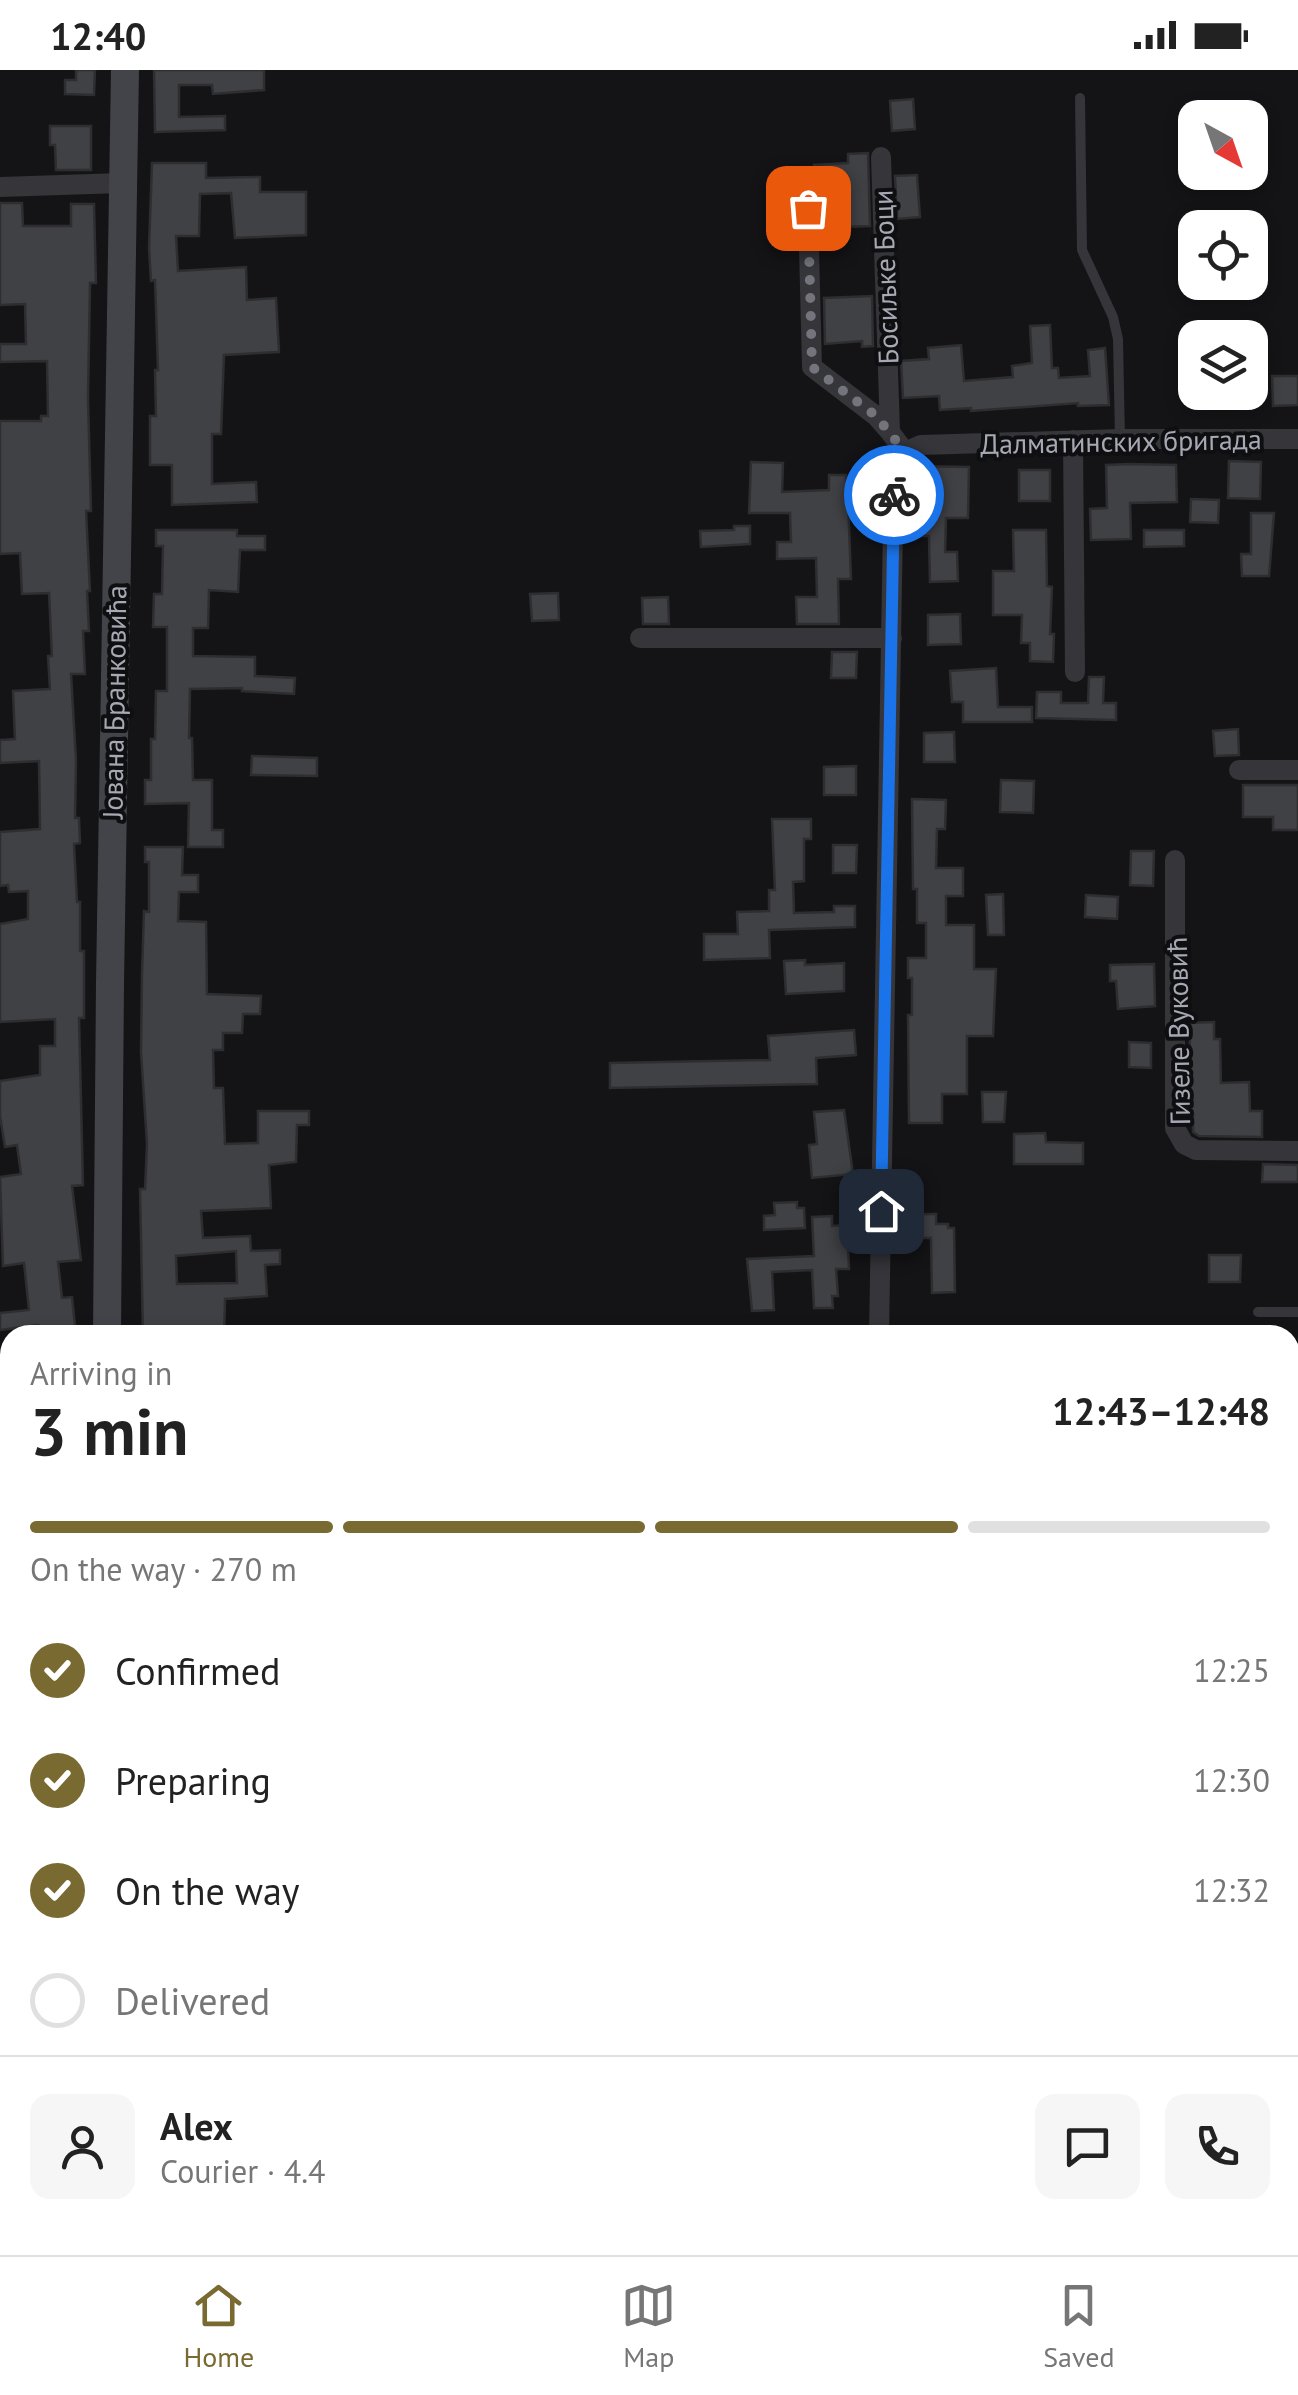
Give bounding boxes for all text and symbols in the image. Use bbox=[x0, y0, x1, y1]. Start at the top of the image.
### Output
text: 12:40 bbox=[50, 11, 146, 60]
north arrow bbox=[1178, 100, 1268, 190]
map controls bbox=[1178, 100, 1268, 410]
pin bbox=[766, 166, 851, 251]
icon: bag bbox=[781, 181, 836, 236]
street label: Босиљке Боци bbox=[863, 189, 907, 365]
button: locate bbox=[1178, 210, 1268, 300]
button: layers bbox=[1178, 320, 1268, 410]
street label: Далматинских бригада bbox=[980, 420, 1262, 462]
courier bbox=[844, 445, 944, 545]
icon: bike bbox=[867, 468, 922, 523]
street label: Јована Бранковића bbox=[93, 585, 135, 820]
street label: Гизеле Вуковић bbox=[1158, 936, 1198, 1126]
pin bbox=[839, 1169, 924, 1254]
icon: home bbox=[854, 1184, 909, 1239]
text: Arriving in bbox=[30, 1352, 172, 1394]
text: 12:43–12:48 bbox=[1052, 1386, 1270, 1435]
text: 3 min bbox=[30, 1389, 189, 1473]
text: On the way · 270 m bbox=[30, 1548, 297, 1590]
icon: check bbox=[30, 1643, 85, 1698]
text: Confirmed bbox=[115, 1646, 281, 1695]
text: 12:25 bbox=[1193, 1649, 1270, 1691]
icon: check bbox=[30, 1753, 85, 1808]
text: Preparing bbox=[115, 1756, 271, 1805]
text: 12:30 bbox=[1193, 1759, 1270, 1801]
icon: check bbox=[30, 1863, 85, 1918]
text: On the way bbox=[115, 1866, 300, 1915]
text: 12:32 bbox=[1193, 1869, 1270, 1911]
text: Delivered bbox=[115, 1976, 270, 2025]
button: person bbox=[30, 2094, 135, 2199]
button: chat bbox=[1035, 2094, 1140, 2199]
button: phone bbox=[1165, 2094, 1270, 2199]
text: Alex bbox=[160, 2101, 233, 2150]
text: Courier · 4.4 bbox=[160, 2150, 326, 2192]
tab: Home bbox=[183, 2278, 254, 2375]
tab: Map bbox=[621, 2278, 676, 2375]
tab: Saved bbox=[1043, 2278, 1114, 2375]

